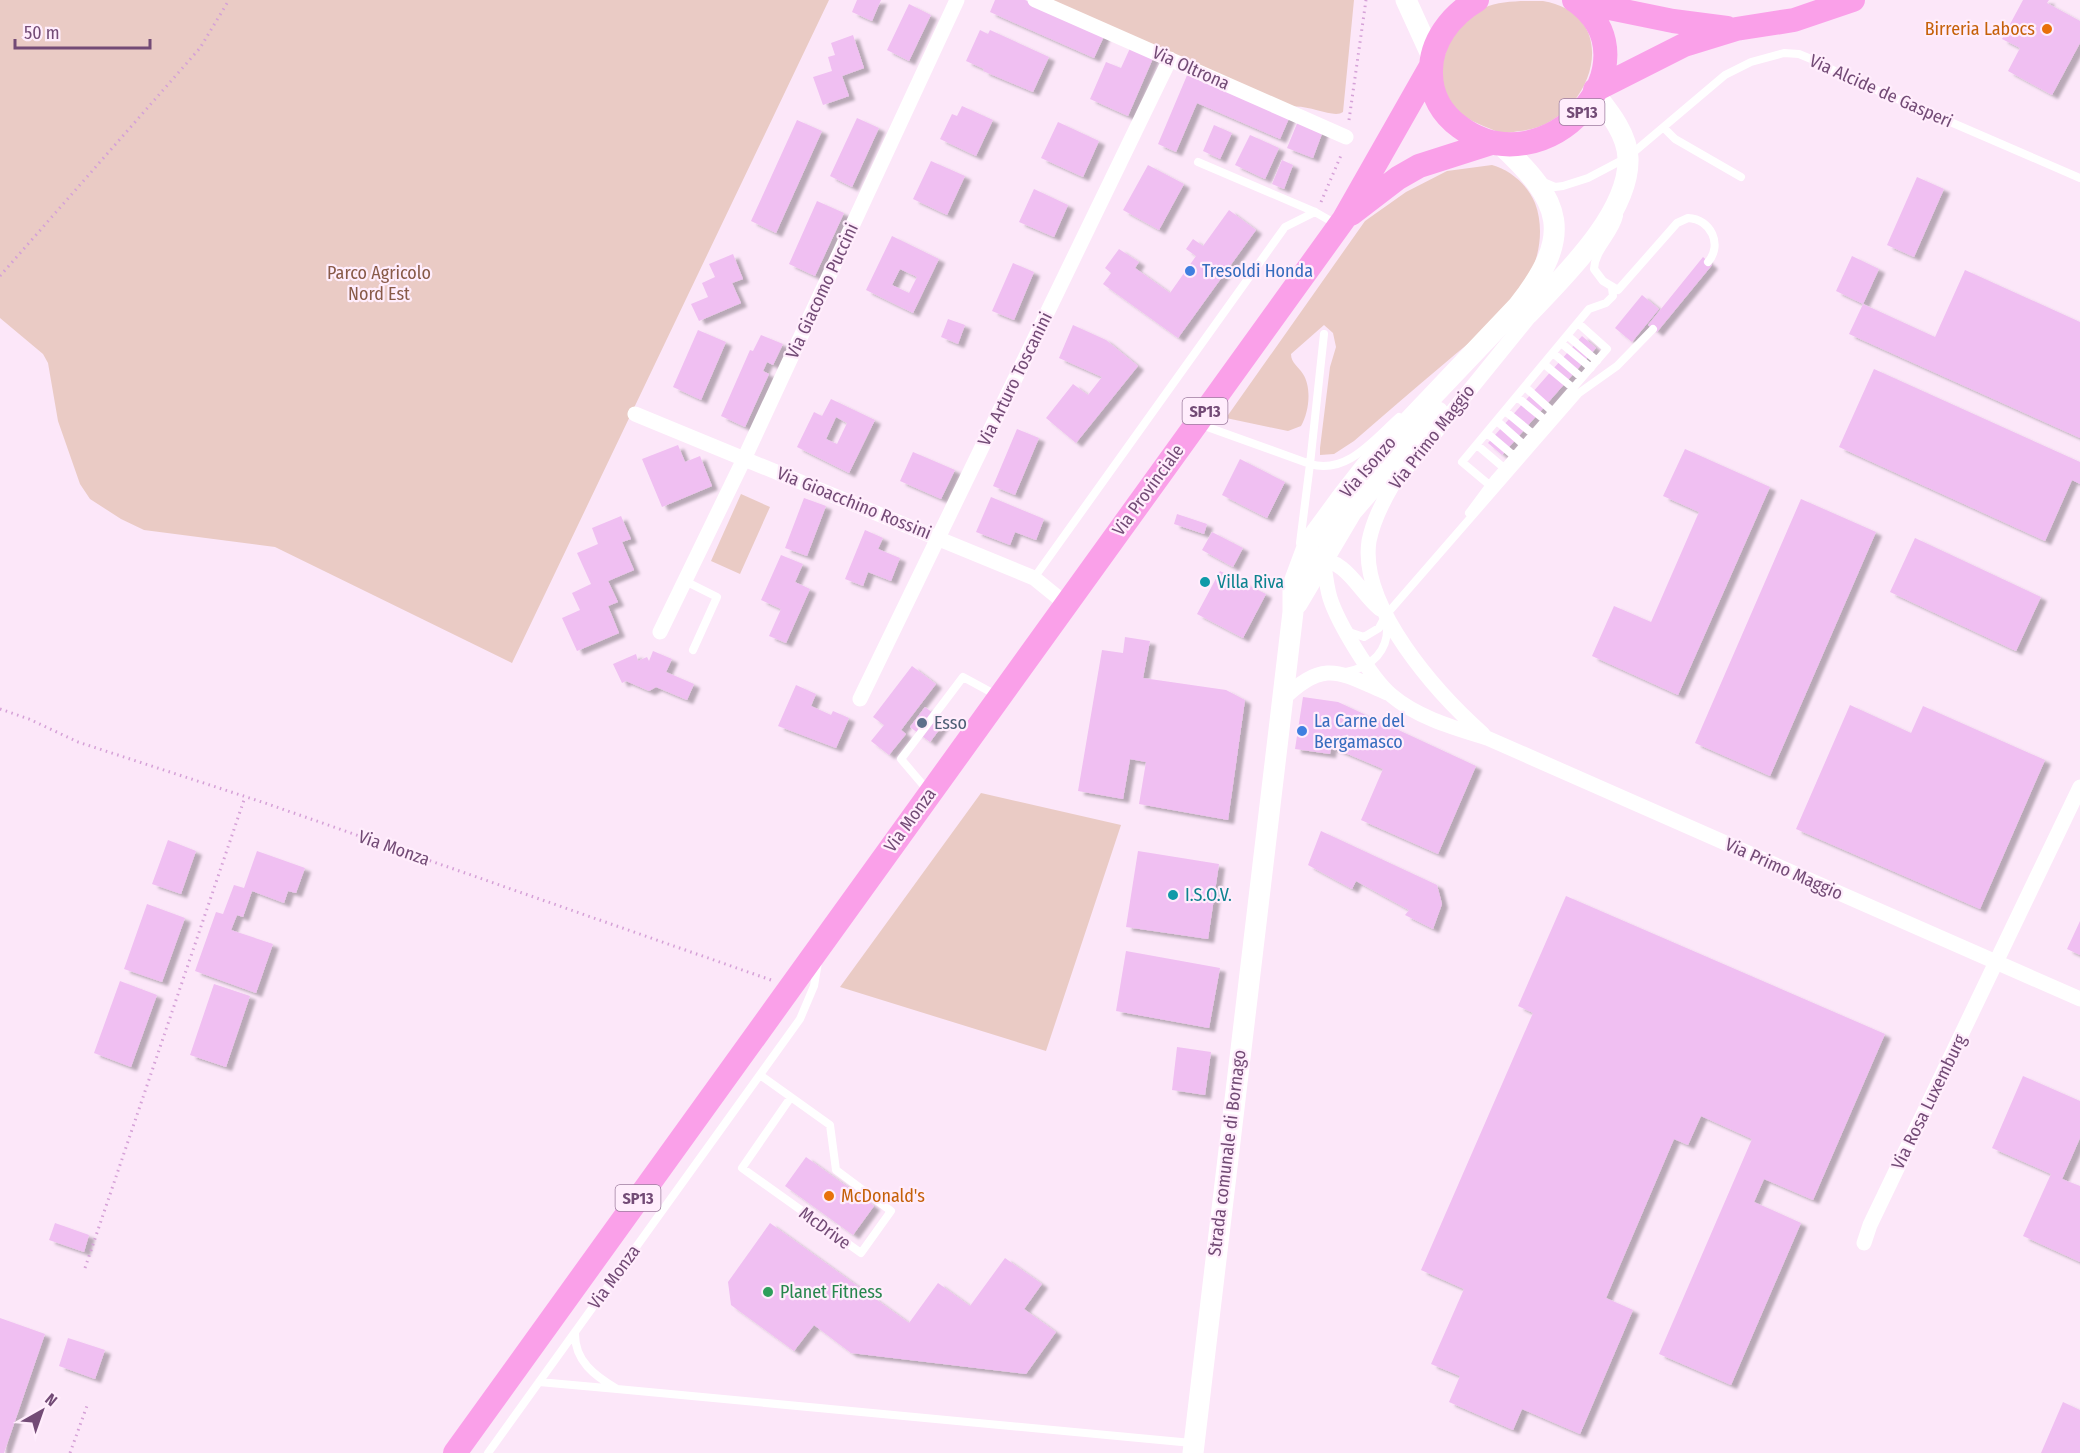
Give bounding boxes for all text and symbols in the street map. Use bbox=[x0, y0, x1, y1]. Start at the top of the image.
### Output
scale bar bbox=[15, 12, 150, 50]
place label: Birreria Labocs bbox=[1925, 18, 2035, 40]
text: 50 m bbox=[24, 22, 60, 44]
marker: Birreria Labocs bbox=[2040, 22, 2054, 36]
street label: Via Oltrona bbox=[1149, 41, 1233, 95]
street label: Via Alcide de Gasperi bbox=[1806, 50, 1956, 132]
road number: SP13 bbox=[1560, 99, 1604, 125]
street label: Via Giacomo Puccini bbox=[781, 220, 863, 362]
place label: Tresoldi Honda bbox=[1202, 260, 1313, 282]
park label: Parco Agricolo Nord Est bbox=[327, 262, 431, 305]
marker: Tresoldi Honda bbox=[1183, 264, 1197, 278]
street label: Via Arturo Toscanini bbox=[973, 308, 1057, 450]
street label: Via Primo Maggio bbox=[1384, 380, 1480, 494]
road number: SP13 bbox=[1182, 398, 1228, 424]
street label: Via Isonzo bbox=[1335, 432, 1401, 502]
street label: Via Provinciale bbox=[1108, 440, 1189, 540]
street label: Via Gioacchino Rossini bbox=[773, 462, 935, 544]
place label: Villa Riva bbox=[1217, 571, 1284, 593]
marker: Villa Riva bbox=[1198, 575, 1212, 589]
place label: La Carne del Bergamasco bbox=[1314, 710, 1405, 753]
place label: Esso bbox=[934, 712, 967, 734]
marker: Esso bbox=[915, 716, 929, 730]
marker: La Carne del Bergamasco bbox=[1295, 724, 1309, 738]
street label: Via Monza bbox=[879, 783, 941, 856]
street label: Via Monza bbox=[355, 826, 433, 871]
street label: Via Primo Maggio bbox=[1722, 833, 1846, 905]
place label: I.S.O.V. bbox=[1185, 884, 1232, 906]
marker: I.S.O.V. bbox=[1166, 888, 1180, 902]
street label: Via Rosa Luxemburg bbox=[1887, 1030, 1971, 1173]
street label: Strada comunale di Bornago bbox=[1203, 1049, 1251, 1257]
road number: SP13 bbox=[616, 1185, 660, 1211]
place label: McDonald's bbox=[841, 1185, 925, 1207]
marker: McDonald's bbox=[822, 1189, 836, 1203]
street label: McDrive bbox=[795, 1202, 855, 1254]
street label: Via Monza bbox=[583, 1240, 645, 1313]
place label: Planet Fitness bbox=[780, 1281, 883, 1303]
marker: Planet Fitness bbox=[761, 1285, 775, 1299]
north arrow bbox=[12, 1381, 72, 1441]
text: N bbox=[42, 1390, 61, 1410]

